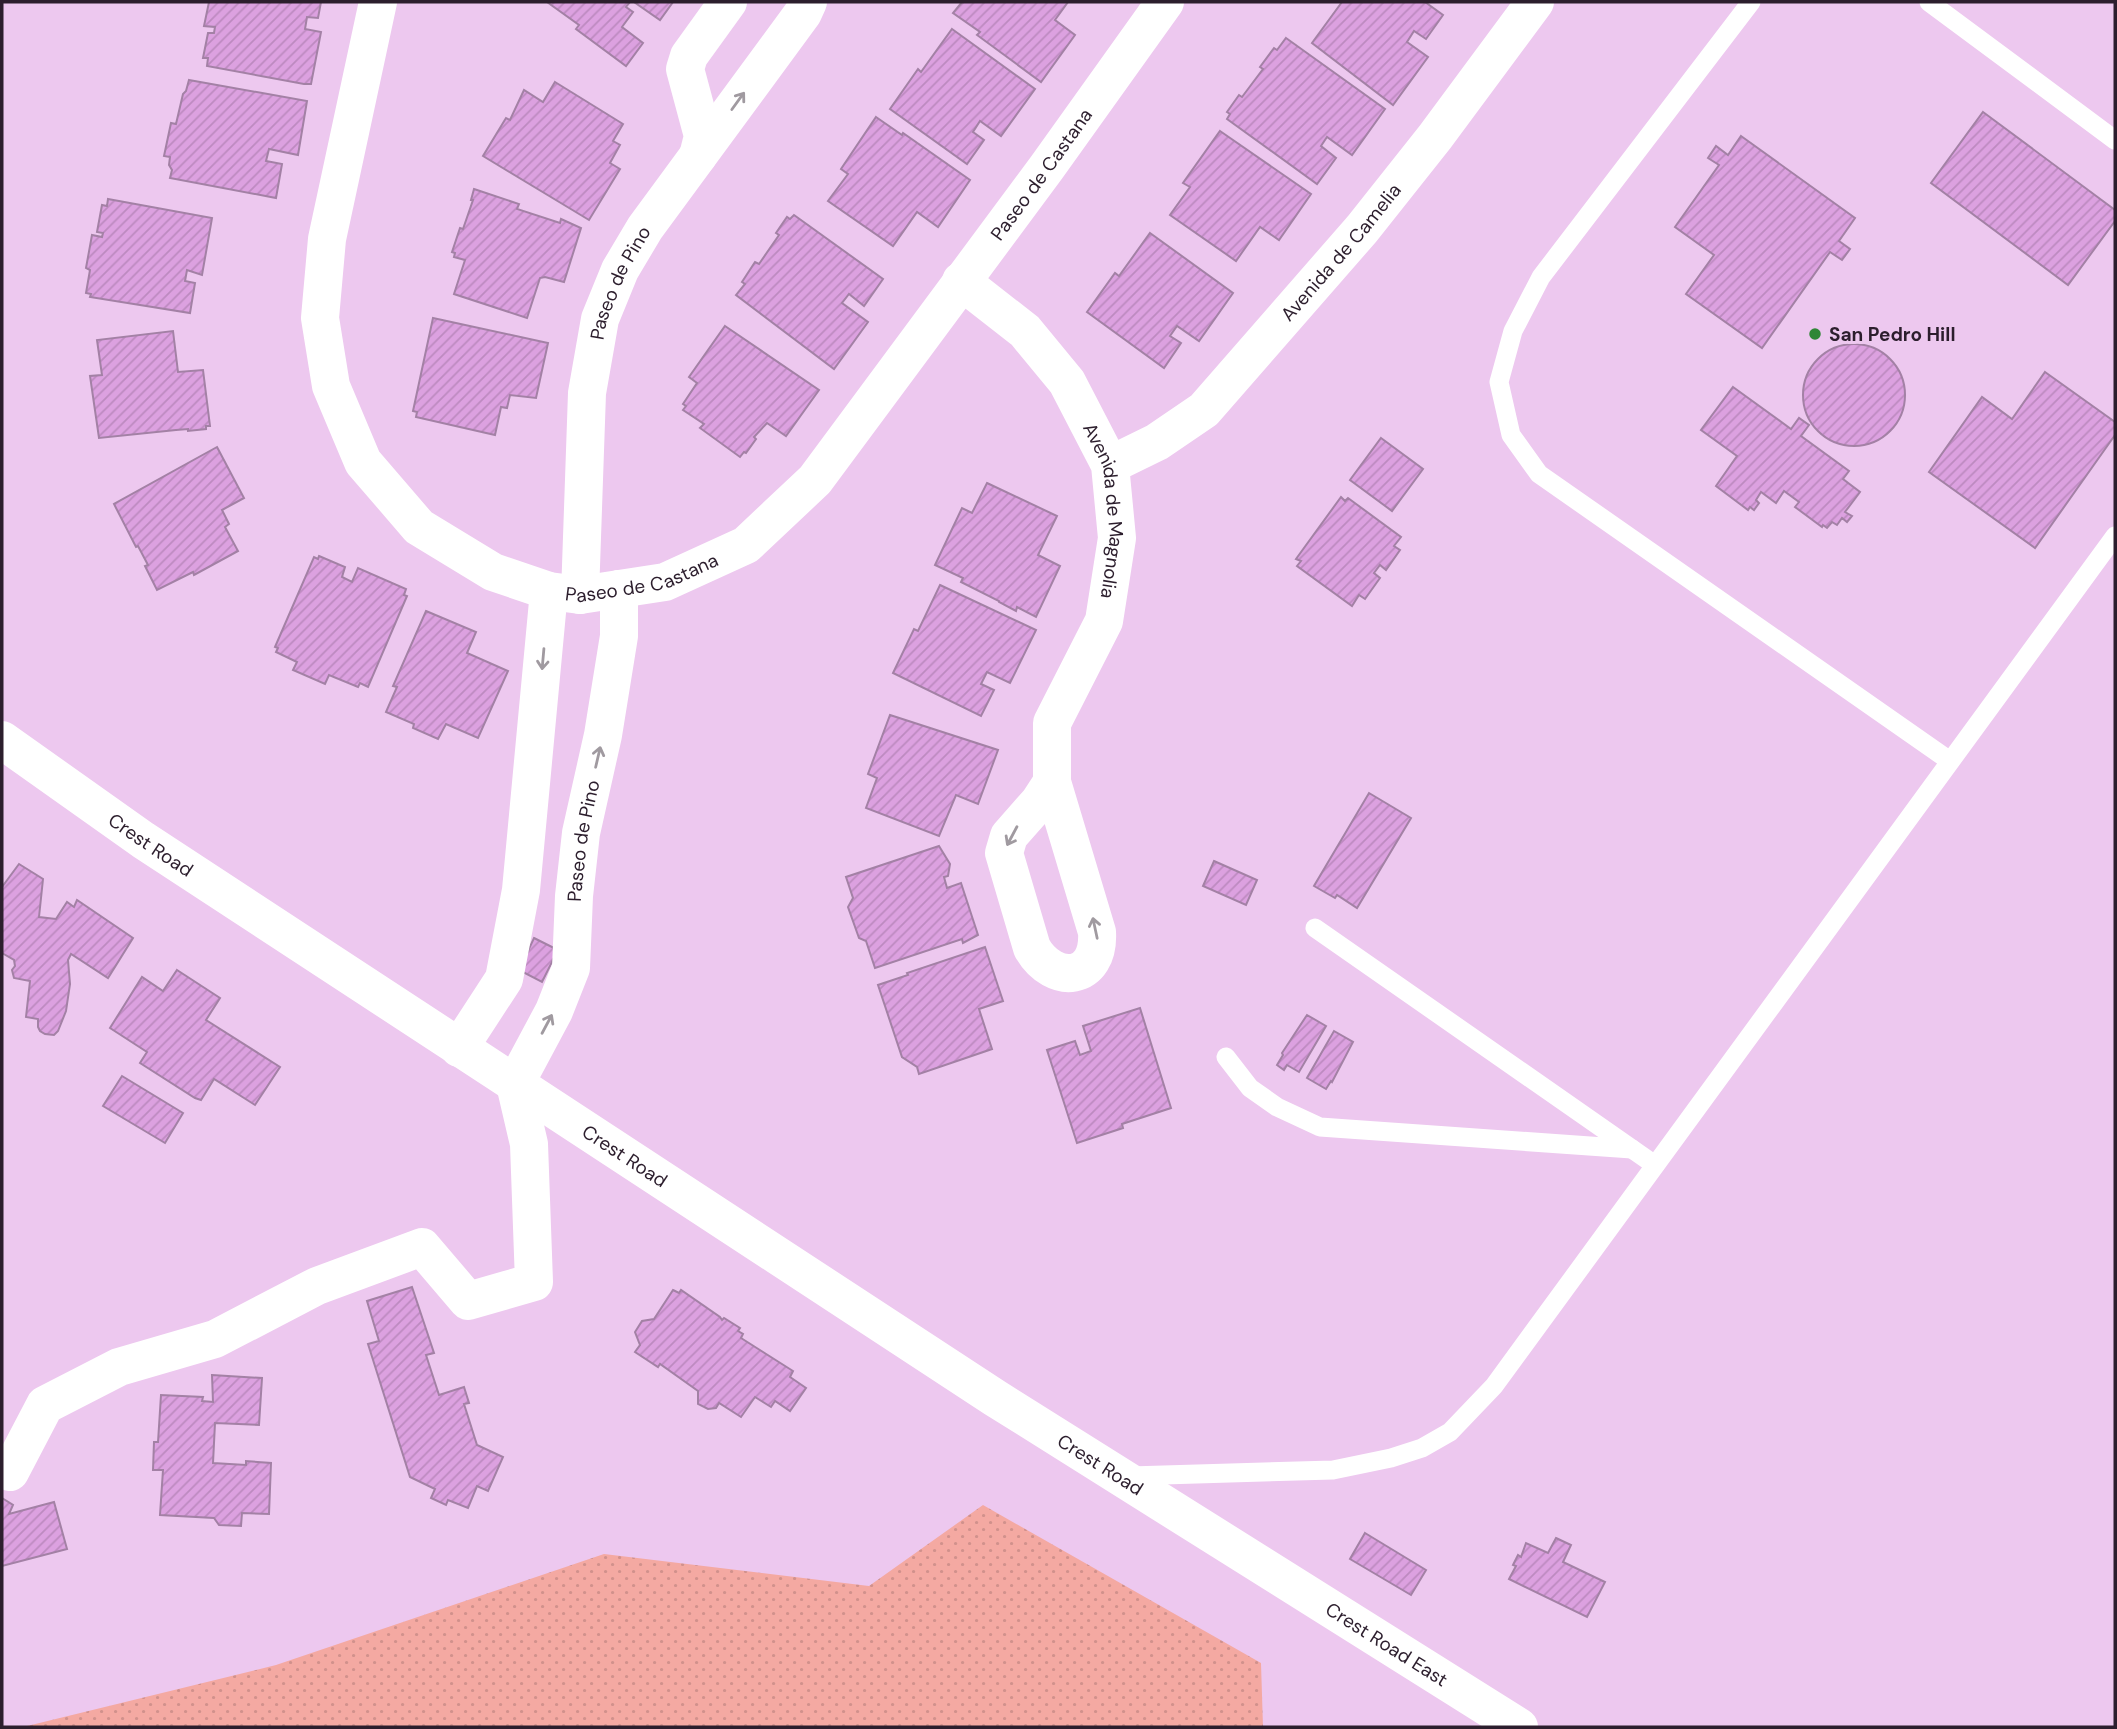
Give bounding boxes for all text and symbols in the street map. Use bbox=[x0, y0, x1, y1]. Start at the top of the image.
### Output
one-way arrow bbox=[731, 92, 746, 111]
street label: Paseo de Castana bbox=[985, 104, 1098, 246]
street label: Avenida de Camelia bbox=[1275, 178, 1407, 327]
street label: Paseo de Pino bbox=[585, 221, 656, 342]
place label: San Pedro Hill bbox=[1829, 322, 1955, 347]
marker: San Pedro Hill bbox=[1807, 326, 1823, 342]
street label: Avenida de Magnolia bbox=[1077, 418, 1129, 600]
street label: Paseo de Castana bbox=[564, 547, 722, 608]
one-way arrow bbox=[536, 647, 549, 669]
one-way arrow bbox=[592, 746, 606, 769]
street label: Paseo de Pino bbox=[562, 778, 606, 902]
street label: Crest Road bbox=[103, 807, 198, 882]
one-way arrow bbox=[1004, 825, 1018, 846]
one-way arrow bbox=[1088, 917, 1101, 940]
one-way arrow bbox=[540, 1014, 554, 1035]
street label: Crest Road bbox=[577, 1119, 672, 1193]
street label: Crest Road bbox=[1053, 1428, 1148, 1501]
street label: Crest Road East bbox=[1321, 1597, 1452, 1692]

